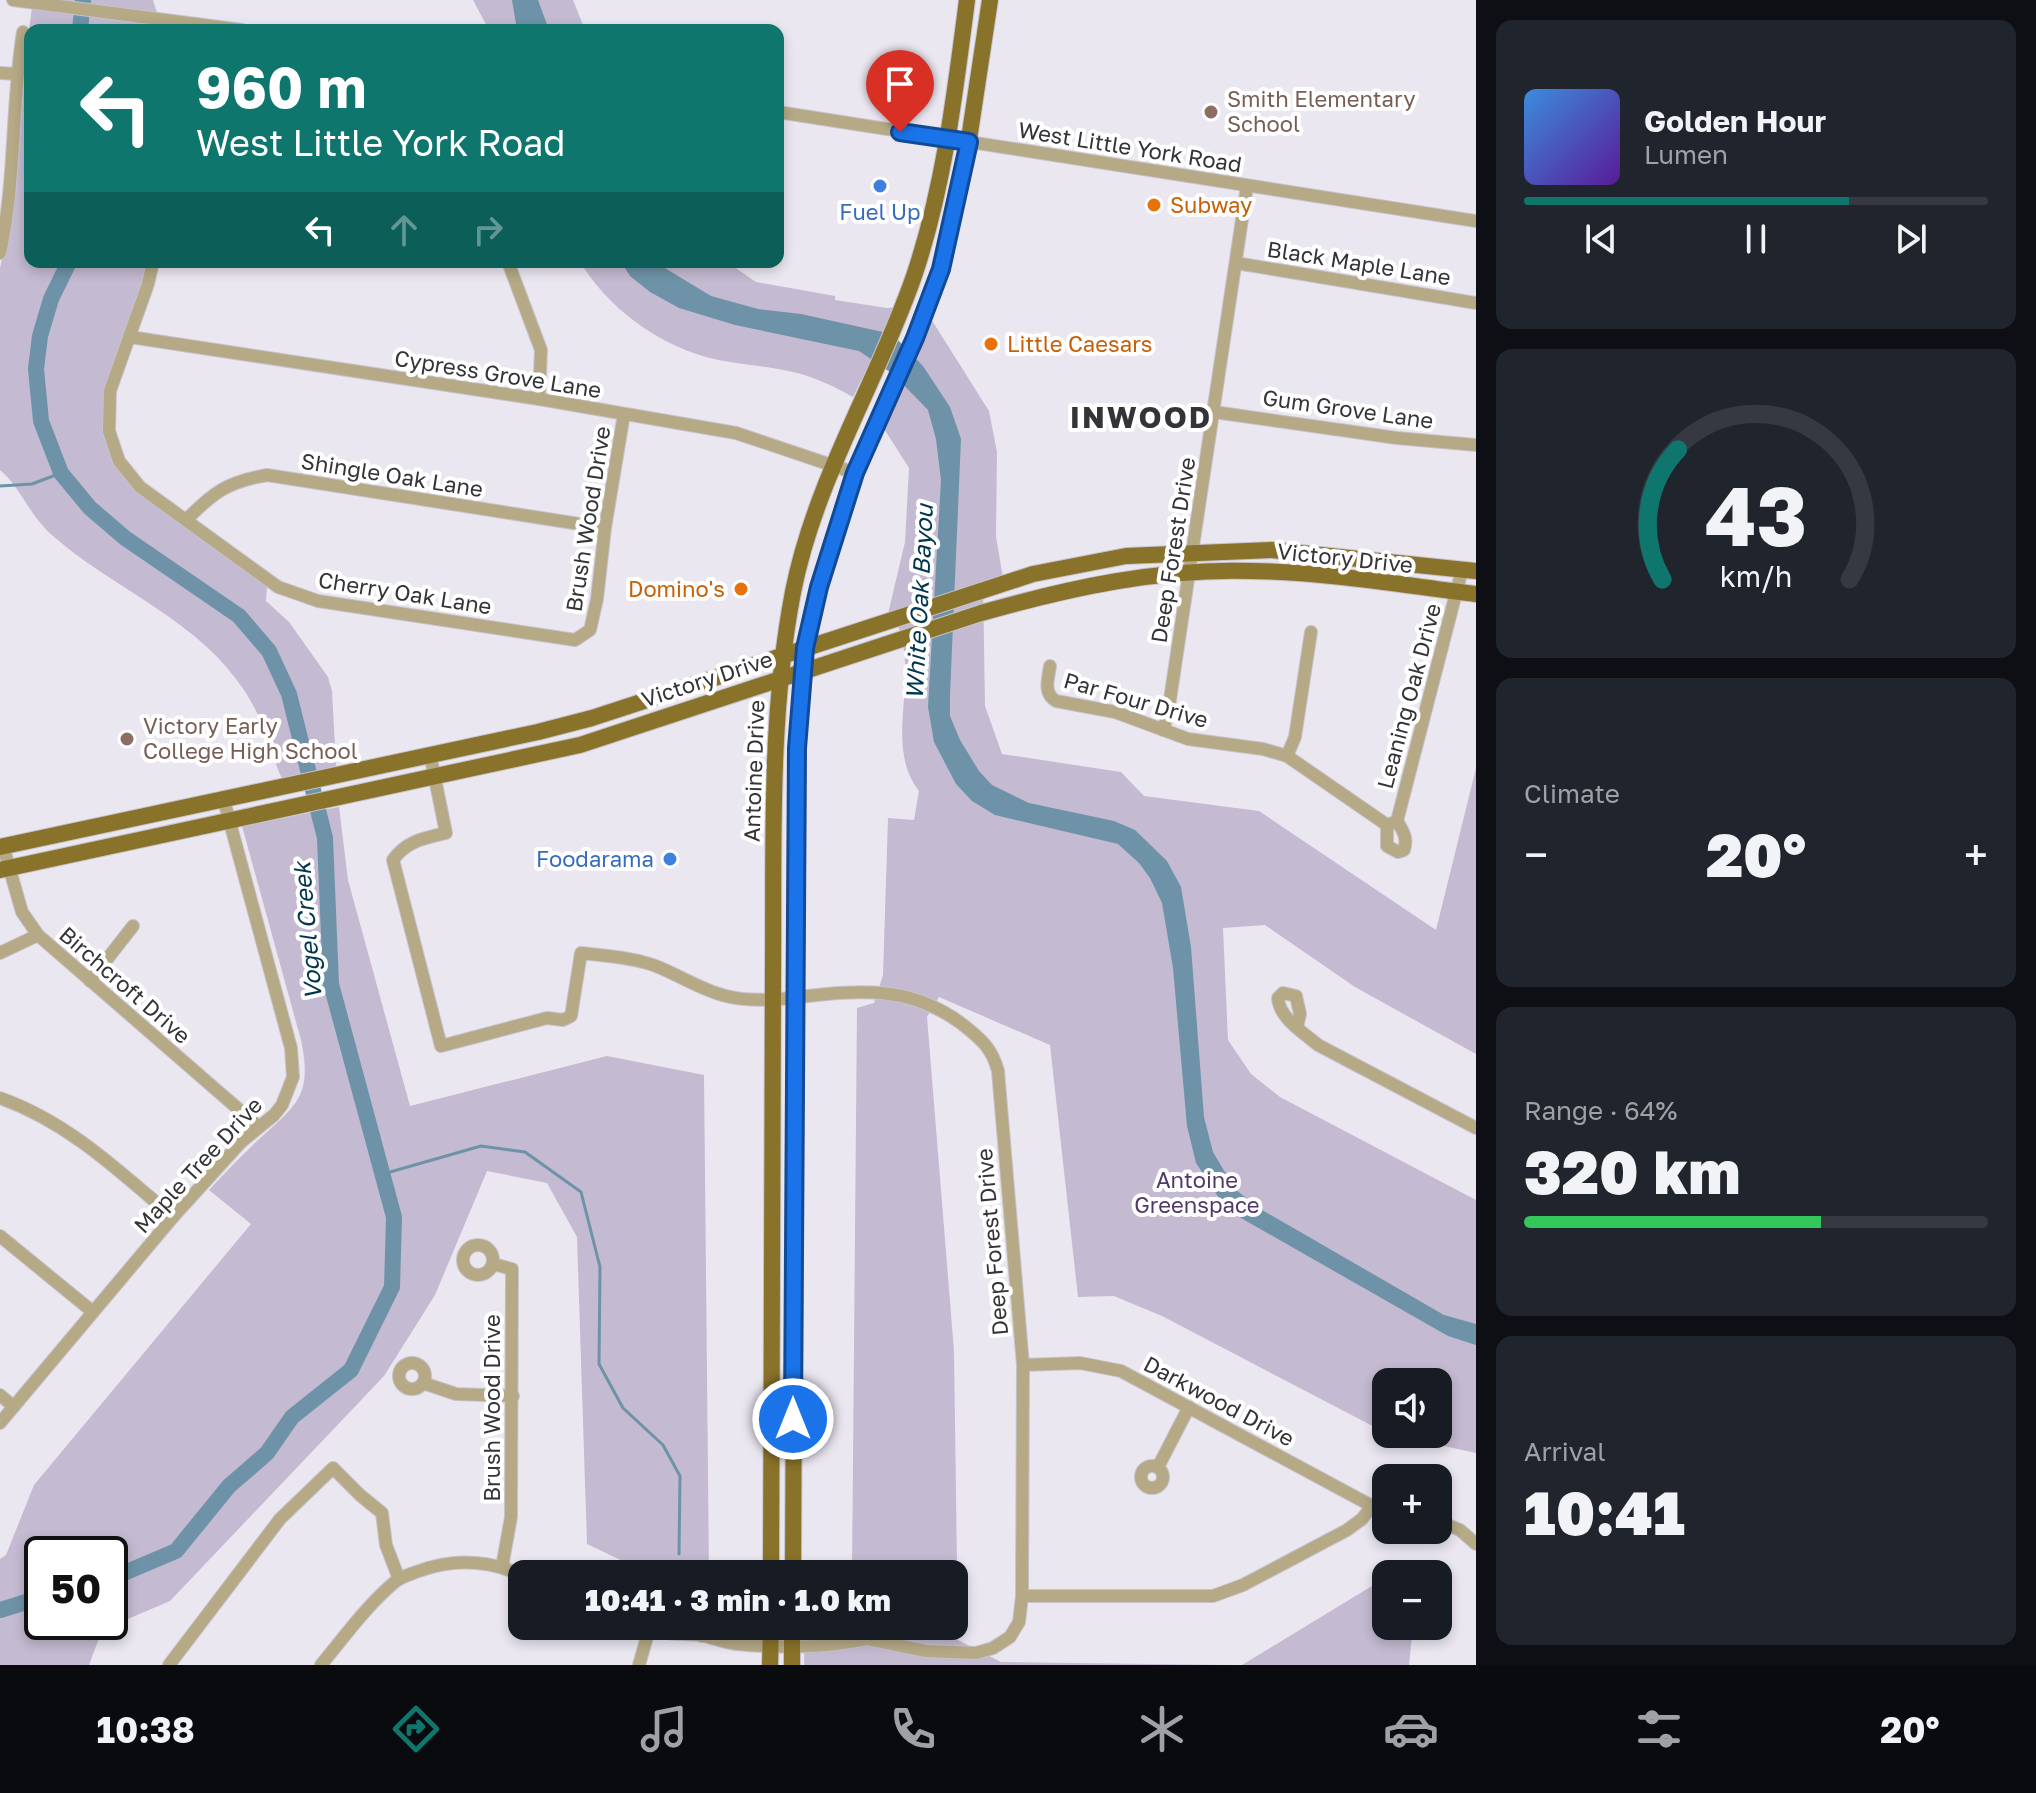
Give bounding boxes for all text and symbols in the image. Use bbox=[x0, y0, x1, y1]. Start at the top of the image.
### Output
pin bbox=[866, 50, 934, 132]
text: 960 m bbox=[196, 53, 367, 120]
icon: left bbox=[64, 56, 168, 160]
icon: arrive bbox=[878, 62, 922, 106]
place label: Smith Elementary School bbox=[1227, 85, 1416, 137]
marker: Smith Elementary School bbox=[1202, 103, 1220, 121]
text: Golden Hour bbox=[1644, 103, 1826, 139]
street label: West Little York Road bbox=[1016, 116, 1244, 178]
text: West Little York Road bbox=[196, 121, 565, 164]
text: Lumen bbox=[1644, 139, 1728, 170]
marker: Fuel Up bbox=[871, 177, 889, 195]
place label: Subway bbox=[1170, 191, 1252, 218]
marker: Subway bbox=[1145, 196, 1163, 214]
place label: Fuel Up bbox=[839, 198, 921, 225]
icon: left bbox=[298, 208, 342, 252]
icon: ahead bbox=[382, 208, 426, 252]
icon: right bbox=[466, 208, 510, 252]
icon: previous bbox=[1579, 217, 1623, 261]
icon: pause bbox=[1734, 217, 1778, 261]
icon: next bbox=[1889, 217, 1933, 261]
street label: Black Maple Lane bbox=[1265, 235, 1453, 290]
place label: Little Caesars bbox=[1007, 330, 1152, 357]
marker: Little Caesars bbox=[982, 335, 1000, 353]
street label: Cypress Grove Lane bbox=[393, 344, 603, 403]
street label: Gum Grove Lane bbox=[1261, 383, 1435, 434]
district label: INWOOD bbox=[1070, 399, 1212, 435]
street label: Brush Wood Drive bbox=[560, 424, 616, 614]
street label: Shingle Oak Lane bbox=[299, 447, 485, 502]
street label: Deep Forest Drive bbox=[1144, 455, 1201, 645]
text: 43 bbox=[1705, 463, 1807, 563]
water label: White Oak Bayou bbox=[899, 502, 939, 700]
street label: Victory Drive bbox=[1276, 537, 1414, 578]
text: km/h bbox=[1720, 559, 1792, 593]
street label: Cherry Oak Lane bbox=[317, 565, 494, 620]
place label: Domino's bbox=[628, 575, 725, 602]
marker: Domino's bbox=[732, 580, 750, 598]
street label: Leaning Oak Drive bbox=[1371, 600, 1446, 791]
street label: Victory Drive bbox=[638, 645, 776, 712]
street label: Par Four Drive bbox=[1061, 666, 1211, 733]
street label: Antoine Drive bbox=[738, 699, 769, 843]
place label: Victory Early College High School bbox=[143, 712, 358, 764]
marker: Victory Early College High School bbox=[118, 730, 136, 748]
text: Climate bbox=[1524, 778, 1620, 809]
text: 20° bbox=[1706, 818, 1806, 890]
text: − bbox=[1524, 828, 1548, 881]
text: + bbox=[1964, 828, 1988, 881]
place label: Foodarama bbox=[536, 845, 654, 872]
marker: Foodarama bbox=[661, 850, 679, 868]
water label: Vogel Creek bbox=[286, 858, 328, 1001]
street label: Birchcroft Drive bbox=[54, 920, 196, 1049]
street label: Maple Tree Drive bbox=[128, 1091, 267, 1238]
text: Range · 64% bbox=[1524, 1095, 1677, 1126]
text: 320 km bbox=[1524, 1135, 1740, 1207]
street label: Deep Forest Drive bbox=[970, 1147, 1013, 1337]
park label: Antoine Greenspace bbox=[1134, 1166, 1260, 1218]
street label: Brush Wood Drive bbox=[478, 1314, 505, 1502]
street label: Darkwood Drive bbox=[1139, 1350, 1299, 1452]
map controls bbox=[1372, 1368, 1452, 1640]
button: sound bbox=[1372, 1368, 1452, 1448]
position arrow bbox=[751, 1377, 835, 1461]
text: Arrival bbox=[1524, 1436, 1605, 1467]
button: + bbox=[1372, 1464, 1452, 1544]
text: 10:41 bbox=[1524, 1476, 1685, 1548]
speed limit sign: 50 bbox=[24, 1536, 128, 1640]
button: − bbox=[1372, 1560, 1452, 1640]
text: 10:41 · 3 min · 1.0 km bbox=[585, 1582, 891, 1618]
icon: directions bbox=[388, 1701, 444, 1757]
icon: music bbox=[636, 1701, 692, 1757]
icon: phone bbox=[885, 1701, 941, 1757]
icon: climate bbox=[1134, 1701, 1190, 1757]
icon: car bbox=[1383, 1701, 1439, 1757]
icon: filters bbox=[1631, 1701, 1687, 1757]
text: 10:38 bbox=[96, 1708, 195, 1751]
text: 20° bbox=[1880, 1708, 1940, 1751]

